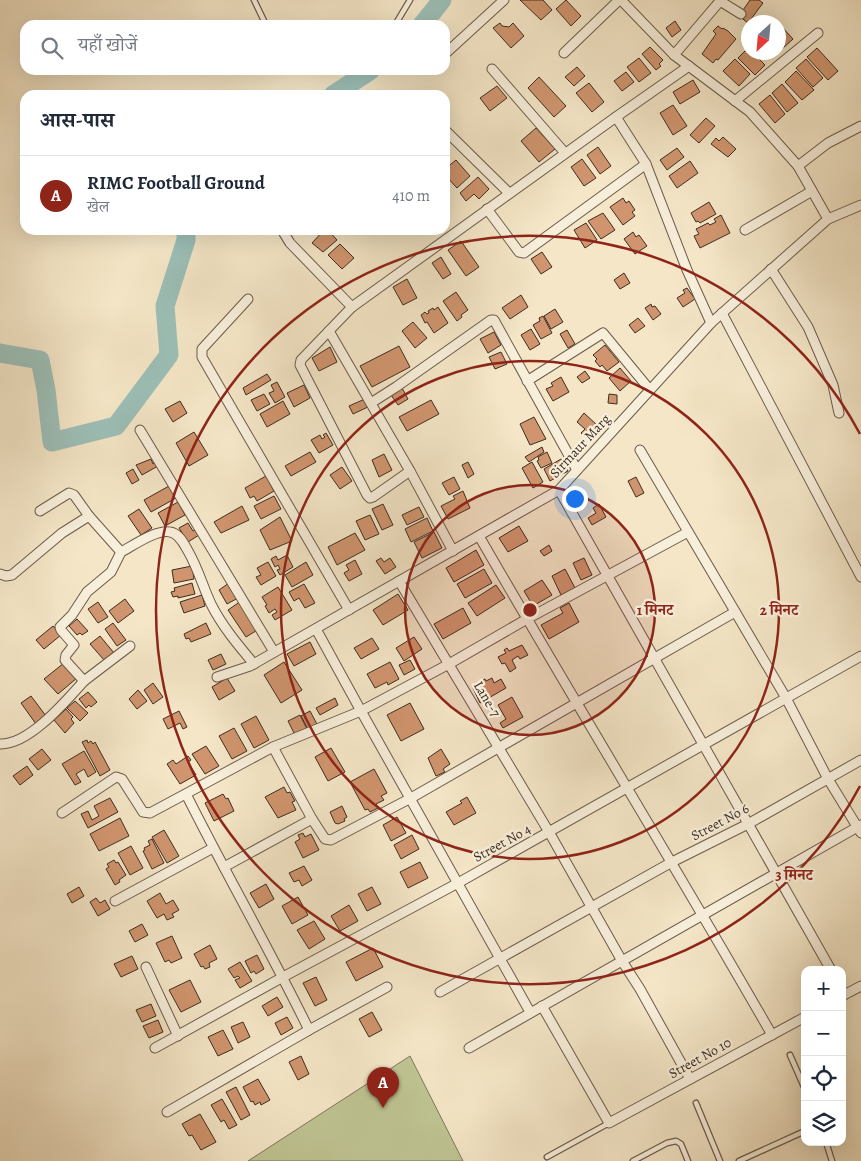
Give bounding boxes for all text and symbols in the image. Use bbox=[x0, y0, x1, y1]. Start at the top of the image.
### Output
north arrow bbox=[741, 15, 786, 60]
search box bbox=[20, 20, 450, 75]
text: यहाँ खोजें bbox=[78, 32, 137, 58]
icon: search bbox=[38, 34, 66, 62]
text: आस-पास bbox=[40, 106, 114, 134]
text: RIMC Football Ground bbox=[87, 170, 265, 196]
text: A bbox=[51, 185, 61, 207]
text: 410 m bbox=[392, 185, 430, 207]
text: खेल bbox=[87, 196, 109, 218]
street label: Sirmaur Marg bbox=[545, 410, 615, 482]
your location bbox=[562, 486, 588, 512]
text: 1 मिनट bbox=[637, 600, 675, 620]
text: 2 मिनट bbox=[760, 600, 800, 620]
centre of rings bbox=[521, 601, 539, 619]
street label: Lane-7 bbox=[469, 677, 505, 721]
street label: Street No 6 bbox=[688, 799, 752, 845]
street label: Street No 4 bbox=[470, 819, 534, 867]
text: 3 मिनट bbox=[775, 865, 814, 885]
map controls bbox=[801, 966, 846, 1146]
button: + bbox=[801, 966, 846, 1011]
button: − bbox=[801, 1011, 846, 1056]
street label: Street No 10 bbox=[665, 1033, 735, 1083]
button: locate bbox=[801, 1056, 846, 1101]
pin: A bbox=[367, 1067, 399, 1108]
button: layers bbox=[801, 1101, 846, 1146]

